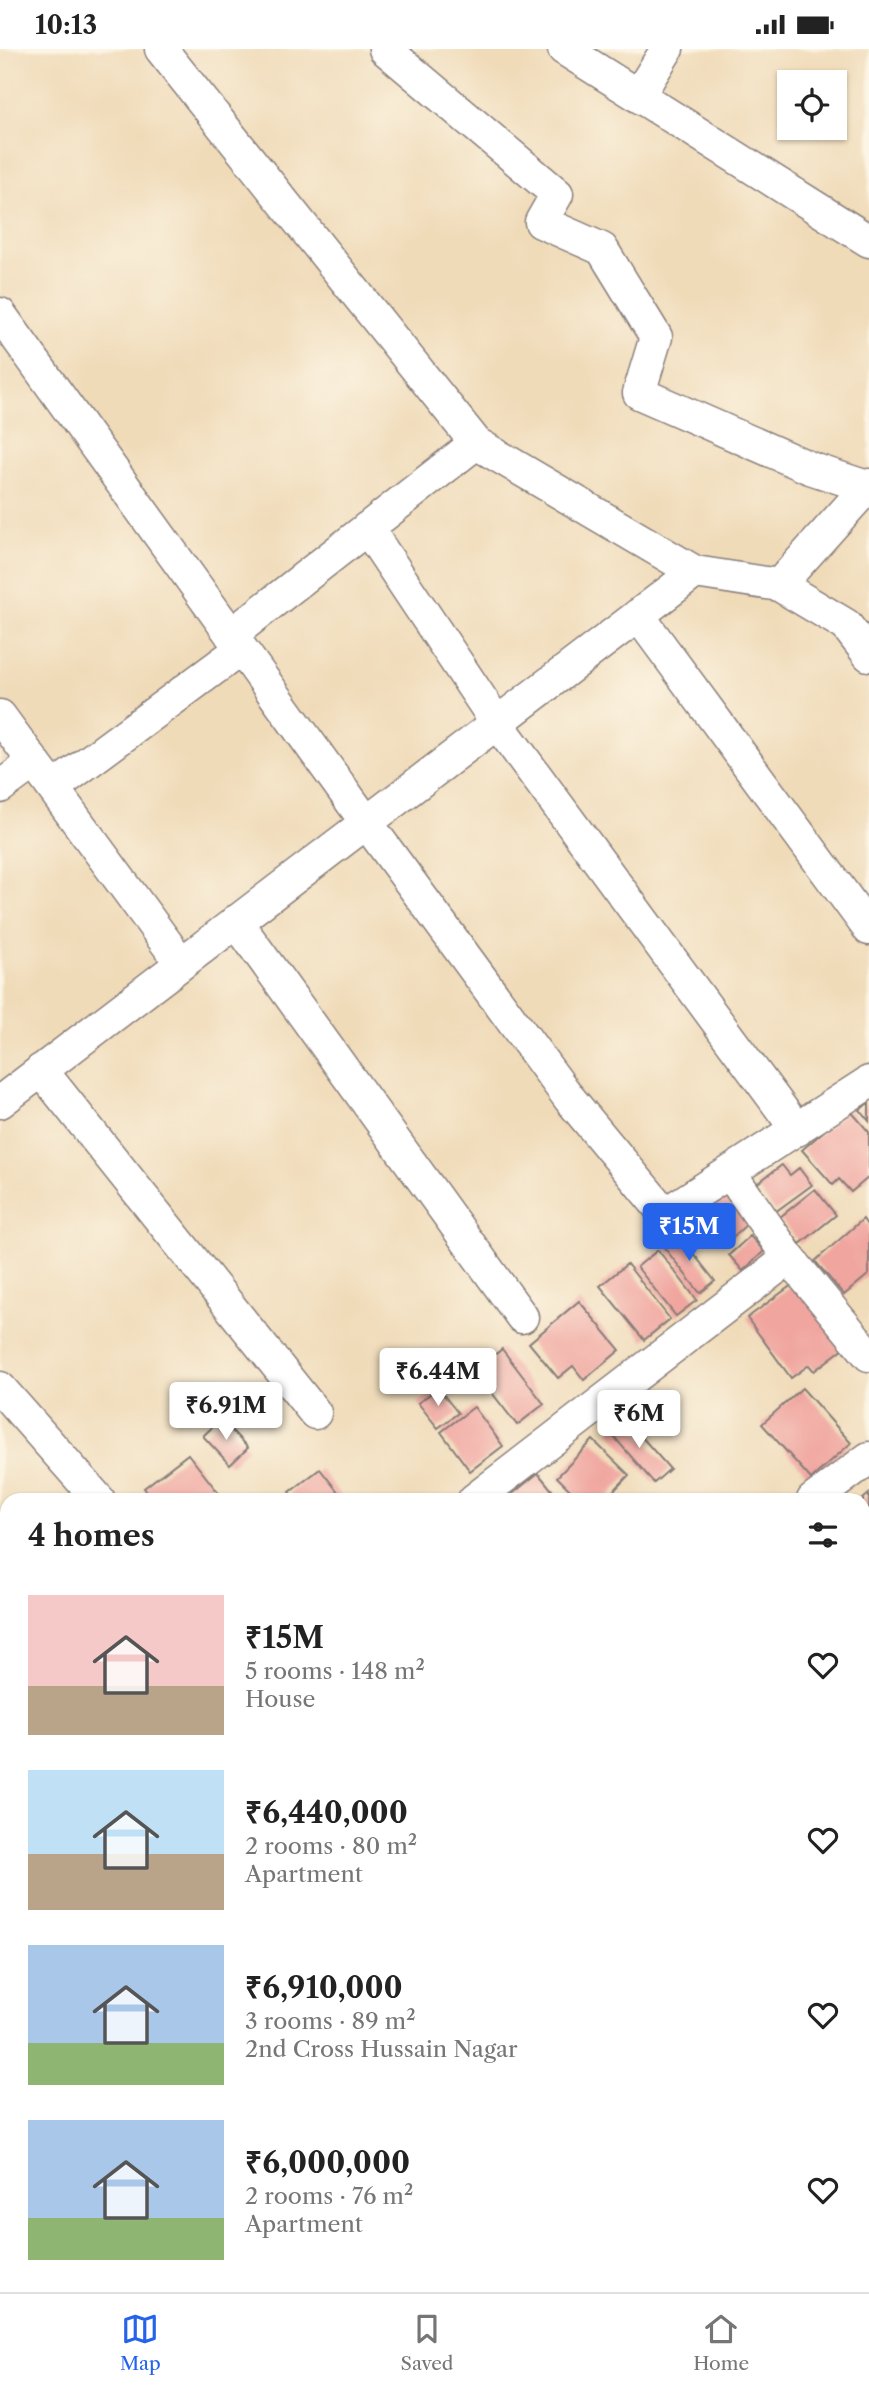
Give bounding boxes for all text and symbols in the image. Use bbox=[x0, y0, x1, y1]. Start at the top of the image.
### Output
text: 10:13 bbox=[35, 9, 97, 41]
map controls bbox=[777, 70, 847, 140]
button: locate bbox=[777, 70, 847, 140]
pin: ₹15M bbox=[648, 1203, 730, 1263]
text: ₹15M bbox=[659, 1212, 719, 1240]
pin: ₹6.44M bbox=[381, 1349, 495, 1408]
text: ₹6.44M bbox=[396, 1357, 480, 1385]
pin: ₹6.91M bbox=[169, 1383, 283, 1442]
text: ₹6.91M bbox=[185, 1391, 267, 1419]
pin: ₹6M bbox=[605, 1391, 673, 1450]
text: ₹6M bbox=[613, 1399, 665, 1427]
icon: filters bbox=[804, 1516, 842, 1554]
text: 4 homes bbox=[28, 1517, 155, 1554]
text: ₹15M bbox=[245, 1619, 324, 1656]
icon: home bbox=[84, 1623, 168, 1707]
icon: heart bbox=[804, 1646, 842, 1684]
text: 5 rooms · 148 m² bbox=[245, 1657, 425, 1685]
text: House bbox=[245, 1685, 315, 1713]
text: ₹6,440,000 bbox=[245, 1794, 408, 1831]
icon: home bbox=[84, 1798, 168, 1882]
icon: heart bbox=[804, 1821, 842, 1859]
text: 2 rooms · 80 m² bbox=[245, 1832, 417, 1860]
text: Apartment bbox=[245, 1860, 363, 1888]
text: ₹6,910,000 bbox=[245, 1969, 403, 2006]
icon: home bbox=[84, 1973, 168, 2057]
icon: heart bbox=[804, 1996, 842, 2034]
text: 3 rooms · 89 m² bbox=[245, 2007, 416, 2035]
text: 2nd Cross Hussain Nagar bbox=[245, 2035, 518, 2063]
text: ₹6,000,000 bbox=[245, 2144, 410, 2181]
icon: home bbox=[84, 2148, 168, 2232]
icon: heart bbox=[804, 2171, 842, 2209]
text: 2 rooms · 76 m² bbox=[245, 2182, 413, 2210]
text: Apartment bbox=[245, 2210, 363, 2238]
tab: Map bbox=[120, 2310, 161, 2375]
tab: Saved bbox=[401, 2310, 453, 2375]
tab: Home bbox=[693, 2310, 749, 2375]

